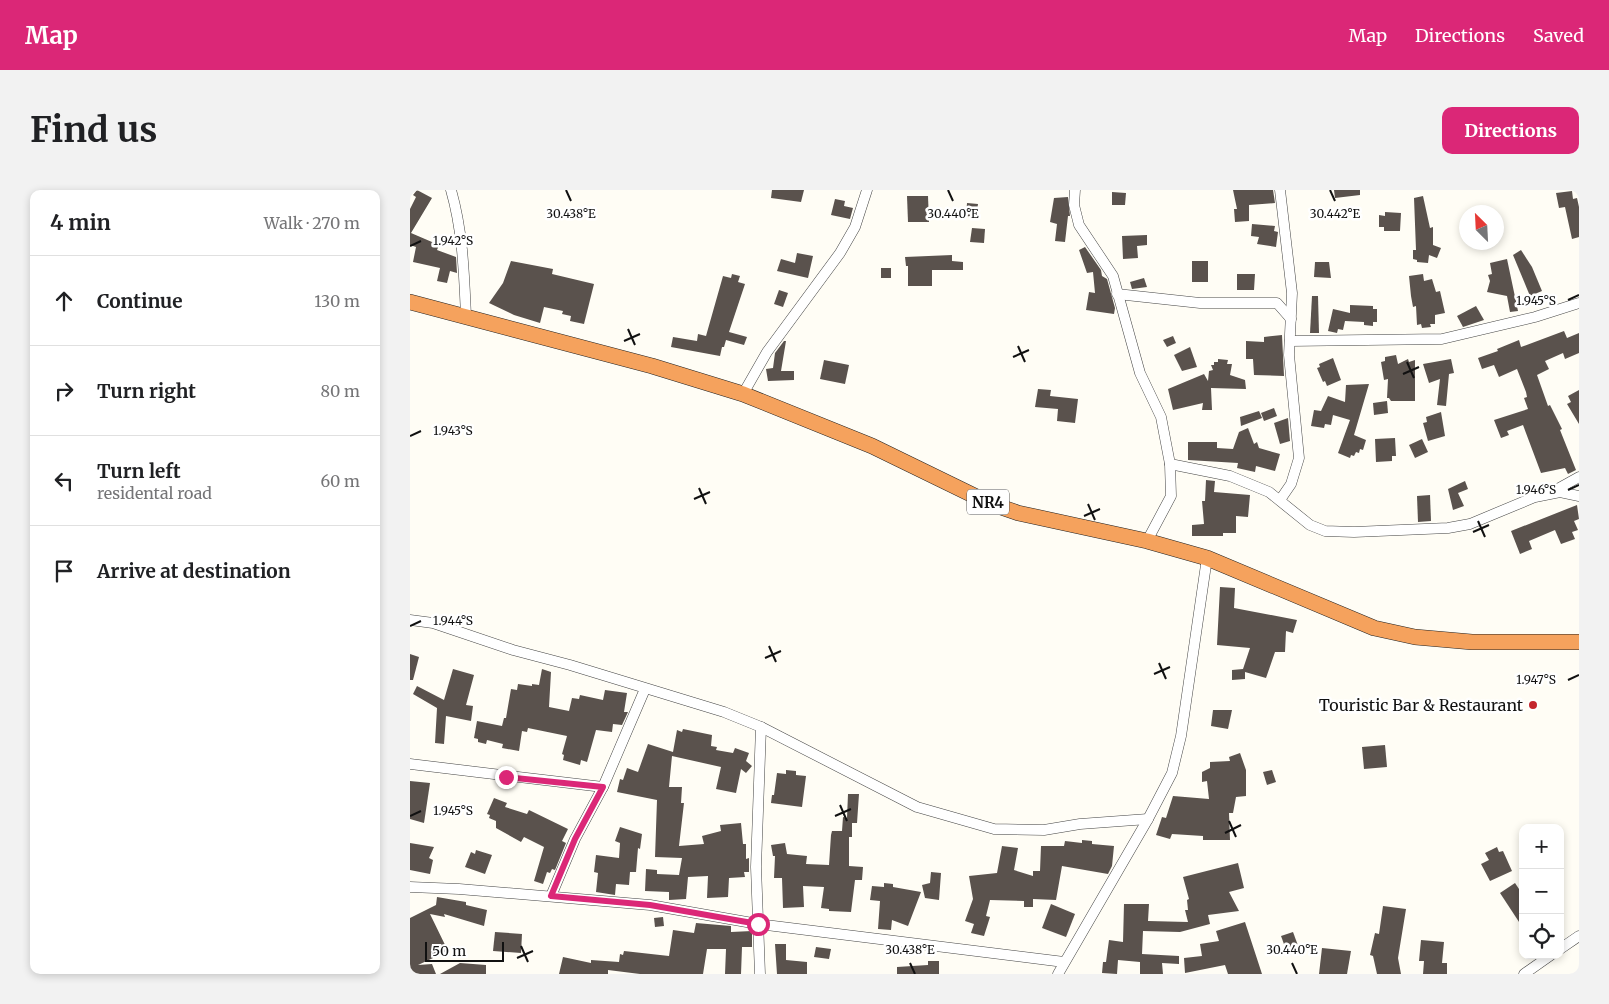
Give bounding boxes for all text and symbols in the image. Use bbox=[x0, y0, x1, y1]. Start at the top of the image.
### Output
text: Map bbox=[25, 20, 78, 51]
text: Map bbox=[1349, 24, 1387, 47]
text: Directions bbox=[1415, 24, 1505, 47]
text: Saved bbox=[1533, 24, 1584, 47]
button: Directions bbox=[1442, 107, 1579, 154]
text: Find us bbox=[30, 108, 157, 152]
north arrow bbox=[1459, 205, 1504, 250]
text: 30.438°E bbox=[546, 206, 596, 221]
text: 30.440°E bbox=[927, 206, 979, 221]
text: 30.442°E bbox=[1310, 206, 1361, 221]
text: 4 min bbox=[50, 209, 111, 236]
text: Walk · 270 m bbox=[264, 213, 360, 233]
text: 1.942°S bbox=[433, 233, 473, 248]
icon: ahead bbox=[50, 287, 78, 315]
text: Continue bbox=[97, 289, 183, 313]
text: 130 m bbox=[314, 291, 360, 311]
text: 1.945°S bbox=[1516, 293, 1556, 308]
icon: right bbox=[50, 377, 78, 405]
text: Turn right bbox=[97, 379, 196, 403]
text: 80 m bbox=[321, 381, 360, 401]
text: 1.943°S bbox=[433, 423, 473, 438]
text: Turn left bbox=[97, 459, 181, 483]
icon: left bbox=[50, 467, 78, 495]
text: 60 m bbox=[320, 471, 360, 491]
text: 1.946°S bbox=[1516, 482, 1556, 497]
text: residental road bbox=[97, 483, 212, 503]
road number: NR4 bbox=[967, 490, 1009, 514]
icon: arrive bbox=[50, 557, 78, 585]
text: Arrive at destination bbox=[97, 559, 291, 583]
text: 1.944°S bbox=[433, 613, 473, 628]
text: 1.947°S bbox=[1516, 672, 1556, 687]
place label: Touristic Bar & Restaurant bbox=[1319, 695, 1524, 715]
marker: Touristic Bar & Restaurant bbox=[1527, 699, 1539, 711]
route end bbox=[495, 766, 518, 789]
text: 1.945°S bbox=[433, 803, 473, 818]
map controls bbox=[1519, 824, 1564, 959]
button: + bbox=[1519, 824, 1564, 869]
button: − bbox=[1519, 869, 1564, 914]
route start bbox=[747, 913, 770, 936]
button: locate bbox=[1519, 914, 1564, 959]
scale bar bbox=[425, 939, 504, 962]
text: 50 m bbox=[432, 942, 466, 960]
text: 30.438°E bbox=[885, 942, 935, 957]
text: 30.440°E bbox=[1266, 942, 1318, 957]

